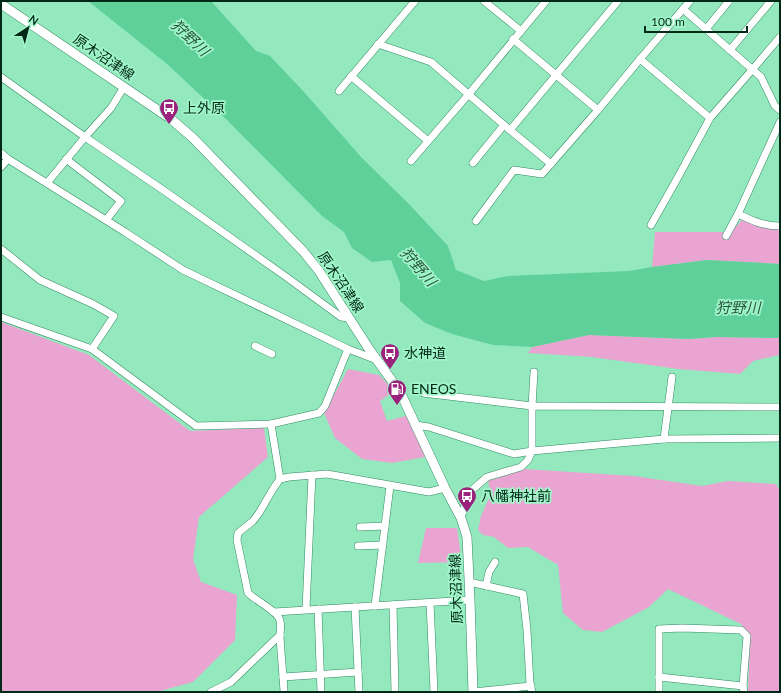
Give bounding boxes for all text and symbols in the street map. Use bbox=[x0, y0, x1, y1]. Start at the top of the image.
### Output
north arrow bbox=[8, 8, 48, 48]
scale bar bbox=[645, 8, 747, 34]
text: N bbox=[27, 12, 41, 27]
text: 100 m bbox=[651, 14, 685, 29]
water label: 狩野川 bbox=[168, 15, 215, 61]
street label: 原木沼津線 bbox=[71, 30, 138, 83]
bus stop icon: 上外原 bbox=[158, 97, 180, 125]
place label: 上外原 bbox=[183, 99, 225, 116]
water label: 狩野川 bbox=[397, 243, 442, 291]
street label: 原木沼津線 bbox=[315, 248, 368, 315]
water label: 狩野川 bbox=[715, 298, 762, 316]
bus stop icon: 水神道 bbox=[379, 342, 401, 370]
place label: 水神道 bbox=[404, 344, 446, 361]
fuel station icon: ENEOS bbox=[386, 378, 408, 406]
place label: ENEOS bbox=[411, 380, 456, 397]
bus stop icon: 八幡神社前 bbox=[456, 485, 478, 513]
place label: 八幡神社前 bbox=[481, 487, 551, 504]
street label: 原木沼津線 bbox=[446, 554, 465, 624]

